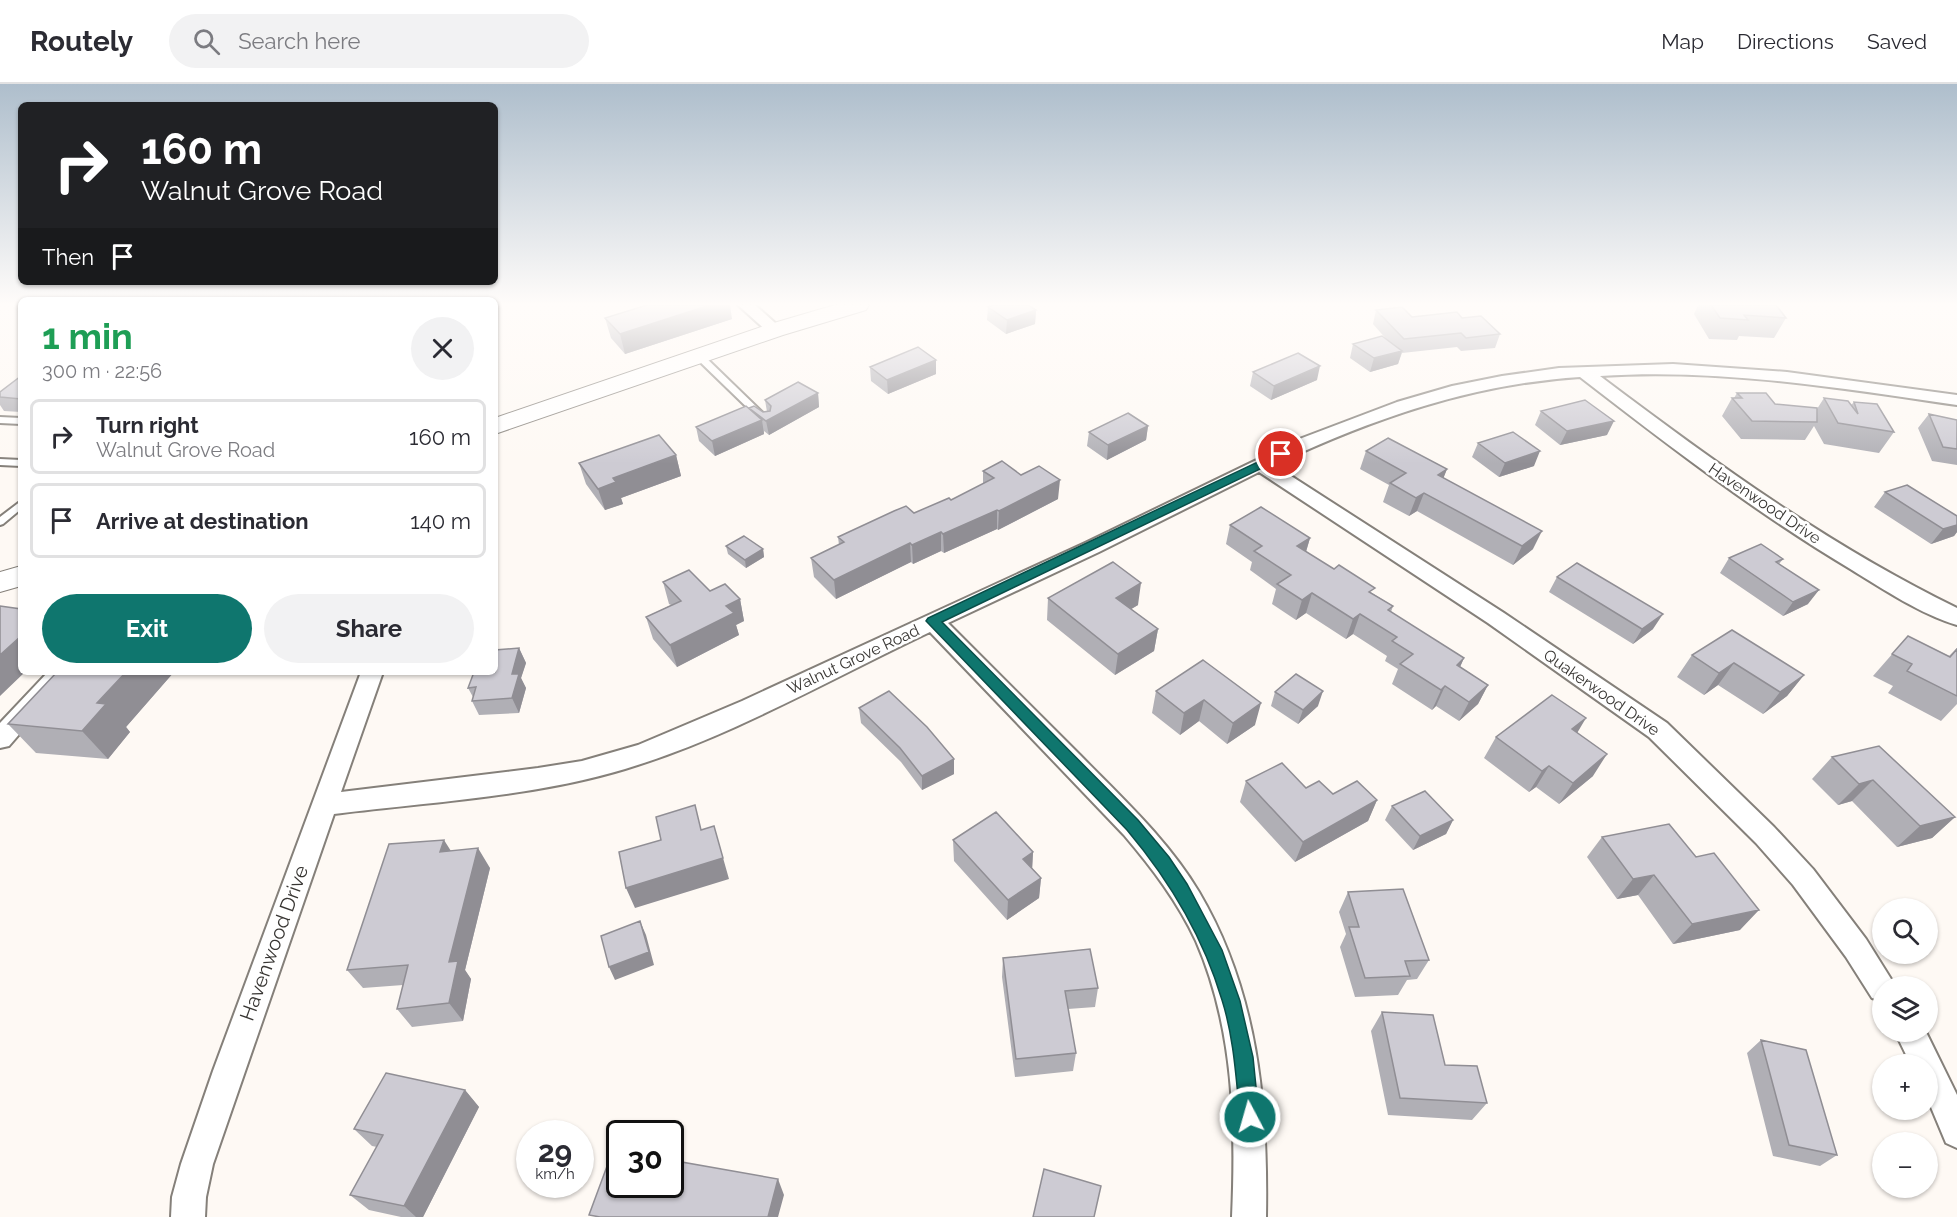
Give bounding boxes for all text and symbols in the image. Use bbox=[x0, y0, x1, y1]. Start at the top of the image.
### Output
search box bbox=[169, 14, 589, 68]
text: Routely bbox=[30, 25, 133, 58]
icon: search bbox=[190, 25, 223, 58]
text: Search here bbox=[238, 28, 360, 54]
text: Map bbox=[1661, 29, 1704, 54]
text: Directions bbox=[1737, 29, 1834, 54]
text: Saved bbox=[1867, 29, 1927, 54]
text: 160 m bbox=[141, 125, 262, 174]
icon: right bbox=[42, 126, 120, 204]
text: Walnut Grove Road bbox=[141, 175, 383, 206]
icon: arrive bbox=[106, 240, 139, 273]
text: Then bbox=[42, 244, 94, 270]
text: 1 min bbox=[42, 315, 133, 357]
button: close bbox=[411, 317, 474, 380]
text: 300 m · 22:56 bbox=[42, 359, 162, 383]
text: Turn right bbox=[96, 412, 199, 438]
icon: right bbox=[45, 420, 78, 453]
text: 160 m bbox=[409, 424, 471, 450]
pin bbox=[1255, 428, 1306, 479]
icon: arrive bbox=[1264, 437, 1297, 470]
text: Walnut Grove Road bbox=[96, 438, 275, 462]
street label: Havenwood Drive bbox=[1705, 459, 1824, 548]
icon: arrive bbox=[45, 504, 78, 537]
text: Arrive at destination bbox=[96, 508, 309, 534]
text: 140 m bbox=[410, 508, 471, 534]
button: Exit bbox=[42, 594, 252, 663]
button: Share bbox=[264, 594, 474, 663]
street label: Walnut Grove Road bbox=[784, 621, 922, 698]
street label: Quakerwood Drive bbox=[1540, 645, 1663, 740]
street label: Havenwood Drive bbox=[235, 862, 313, 1024]
map controls bbox=[1872, 898, 1938, 1198]
button: search bbox=[1872, 898, 1938, 964]
button: layers bbox=[1872, 976, 1938, 1042]
button: + bbox=[1872, 1054, 1938, 1120]
position arrow bbox=[1218, 1085, 1282, 1149]
speed limit sign: 30 bbox=[606, 1120, 684, 1198]
button: − bbox=[1872, 1132, 1938, 1198]
text: 29 bbox=[538, 1134, 572, 1169]
text: km/h bbox=[535, 1165, 575, 1183]

